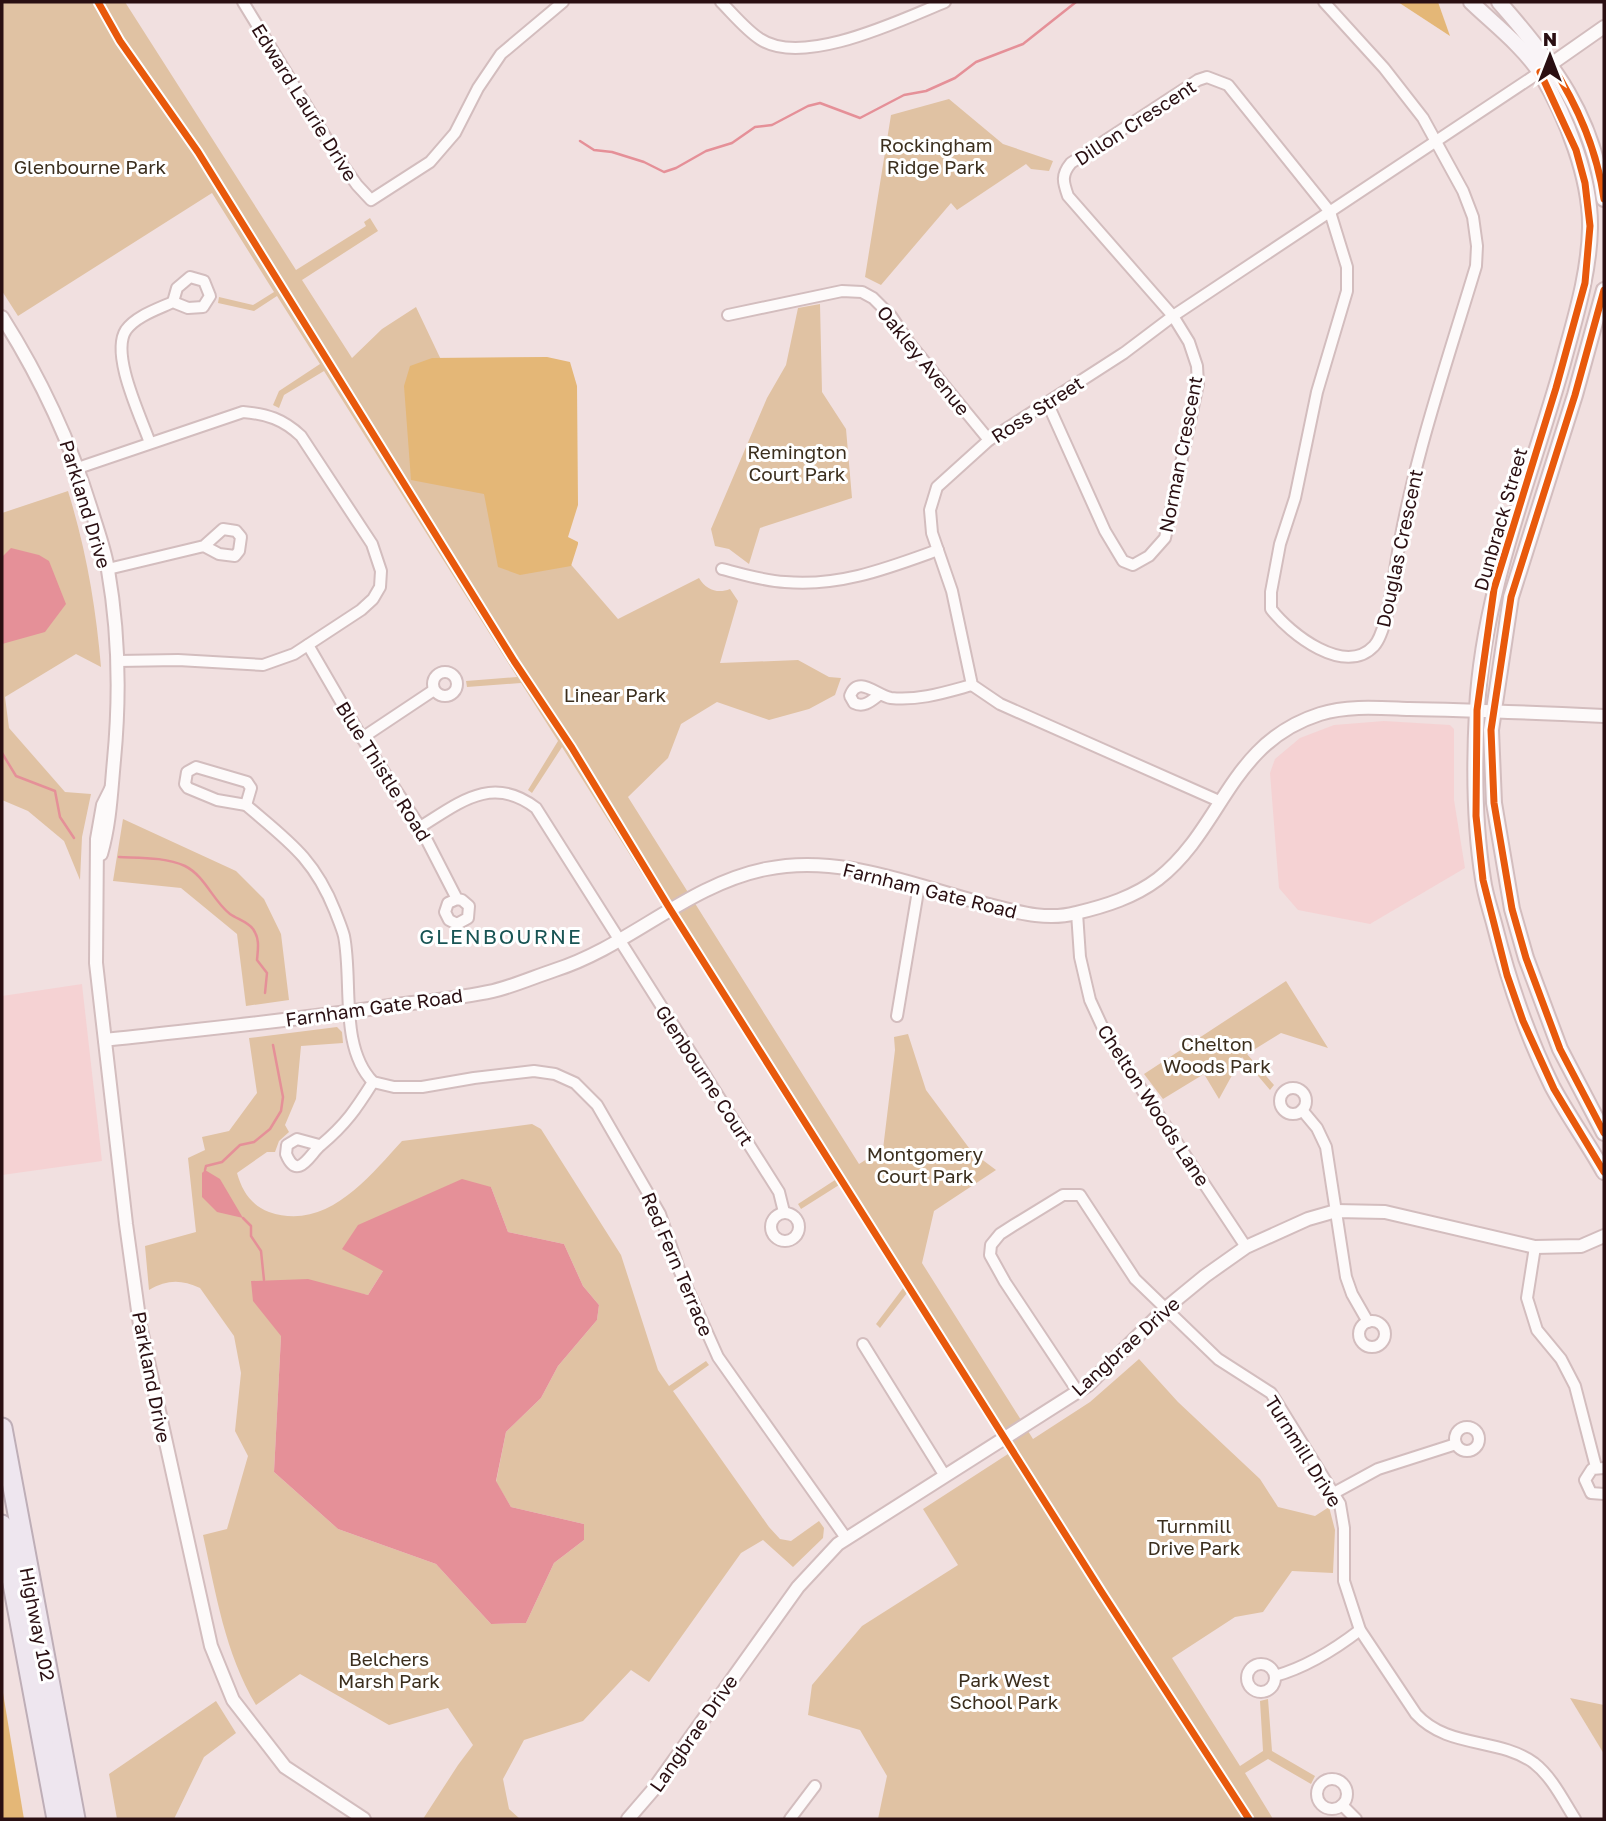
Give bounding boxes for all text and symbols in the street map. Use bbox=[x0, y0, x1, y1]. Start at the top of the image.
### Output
street label: Edward Laurie Drive bbox=[247, 19, 363, 185]
north arrow bbox=[1515, 21, 1585, 91]
text: N bbox=[1543, 27, 1557, 50]
street label: Dillon Crescent bbox=[1070, 74, 1200, 170]
park label: Rockingham Ridge Park bbox=[880, 133, 992, 178]
park label: Glenbourne Park bbox=[14, 155, 167, 178]
street label: Oakley Avenue bbox=[873, 300, 975, 420]
street label: Ross Street bbox=[987, 371, 1087, 447]
street label: Norman Crescent bbox=[1154, 374, 1206, 534]
street label: Parkland Drive bbox=[56, 437, 116, 571]
park label: Remington Court Park bbox=[747, 440, 847, 485]
street label: Dunbrack Street bbox=[1469, 445, 1531, 593]
street label: Douglas Crescent bbox=[1371, 467, 1427, 629]
park label: Linear Park bbox=[564, 683, 667, 706]
street label: Blue Thistle Road bbox=[332, 697, 436, 845]
street label: Farnham Gate Road bbox=[841, 857, 1019, 923]
district label: GLENBOURNE bbox=[419, 923, 583, 949]
street label: Farnham Gate Road bbox=[284, 983, 464, 1031]
street label: Glenbourne Court bbox=[651, 1001, 759, 1149]
street label: Chelton Woods Lane bbox=[1093, 1020, 1215, 1190]
park label: Chelton Woods Park bbox=[1163, 1032, 1271, 1077]
park label: Montgomery Court Park bbox=[867, 1142, 984, 1187]
street label: Red Fern Terrace bbox=[637, 1189, 719, 1339]
street label: Langbrae Drive bbox=[1066, 1291, 1184, 1401]
street label: Parkland Drive bbox=[128, 1309, 176, 1445]
street label: Turnmill Drive bbox=[1261, 1391, 1347, 1511]
park label: Turnmill Drive Park bbox=[1148, 1514, 1241, 1559]
street label: Highway 102 bbox=[16, 1565, 60, 1683]
park label: Belchers Marsh Park bbox=[338, 1647, 440, 1692]
park label: Park West School Park bbox=[950, 1668, 1059, 1713]
street label: Langbrae Drive bbox=[644, 1670, 742, 1796]

